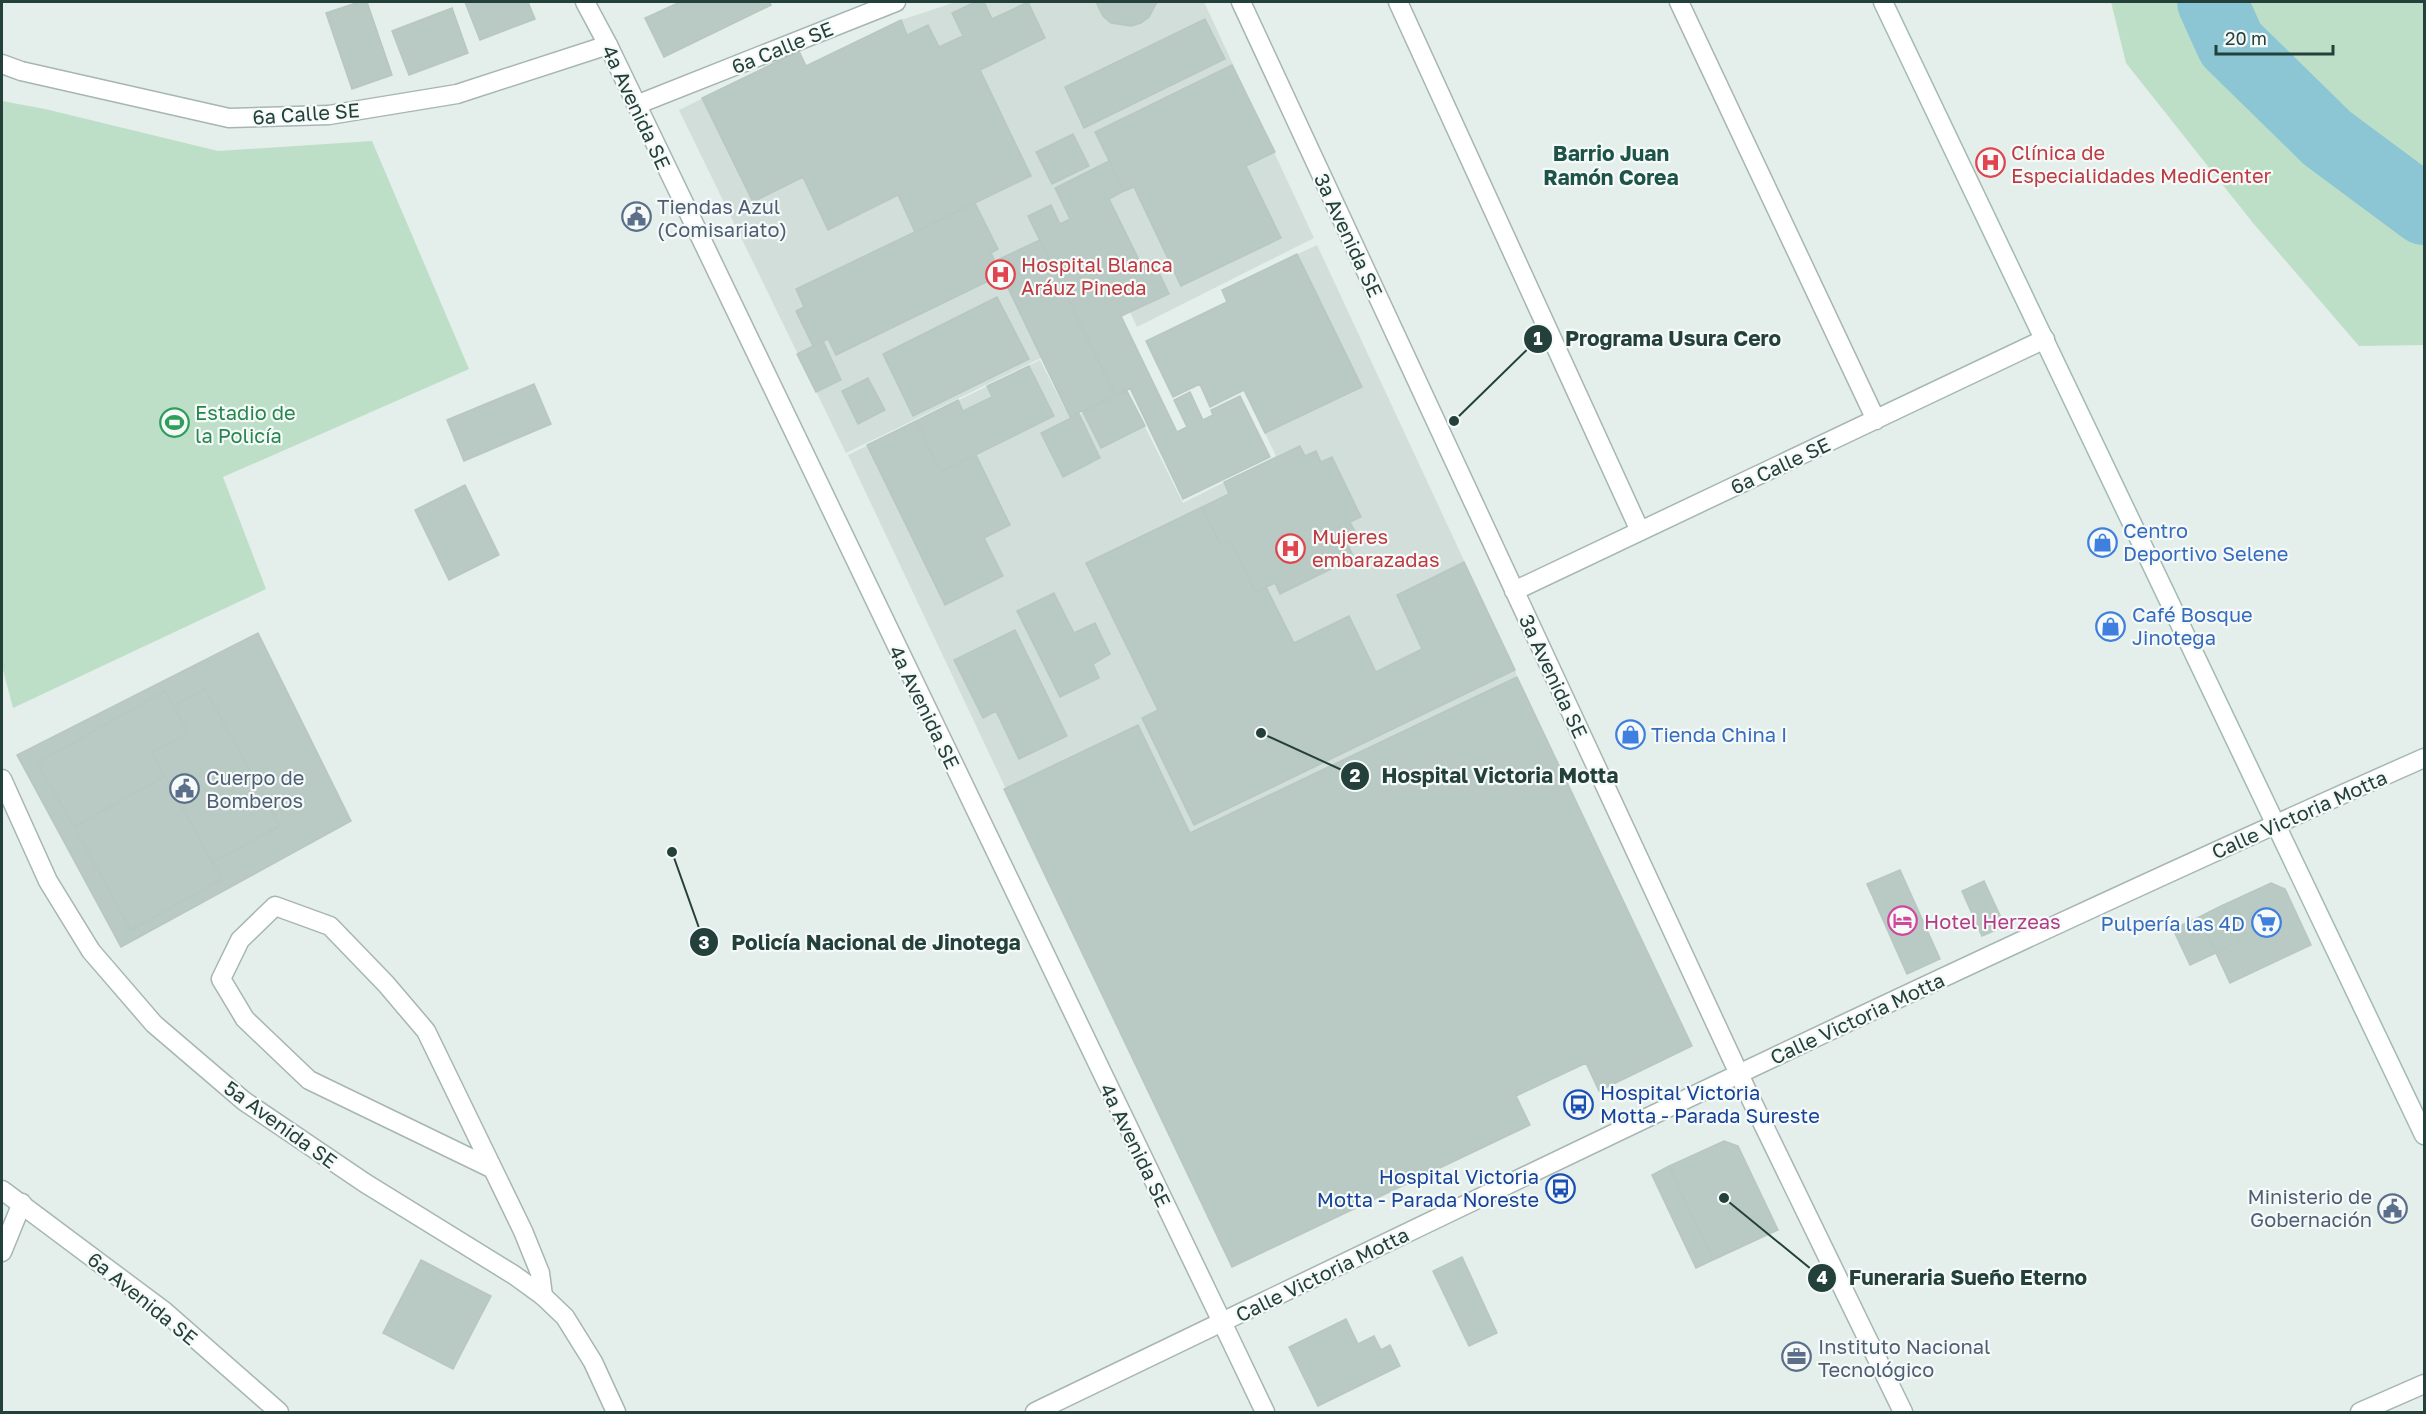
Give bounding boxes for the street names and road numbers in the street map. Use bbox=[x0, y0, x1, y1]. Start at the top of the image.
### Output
street label: 6a Calle SE bbox=[728, 16, 836, 78]
street label: 4a Avenida SE bbox=[598, 41, 676, 173]
street label: 6a Calle SE bbox=[252, 97, 360, 129]
street label: 3a Avenida SE bbox=[1310, 169, 1388, 301]
street label: 6a Calle SE bbox=[1726, 431, 1834, 499]
street label: 3a Avenida SE bbox=[1515, 610, 1593, 742]
street label: 4a Avenida SE bbox=[885, 641, 965, 773]
street label: Calle Victoria Motta bbox=[2208, 764, 2390, 864]
street label: Calle Victoria Motta bbox=[1766, 967, 1948, 1069]
street label: 5a Avenida SE bbox=[220, 1075, 342, 1173]
street label: 4a Avenida SE bbox=[1096, 1079, 1176, 1211]
street label: Calle Victoria Motta bbox=[1232, 1222, 1412, 1326]
street label: 6a Avenida SE bbox=[83, 1246, 203, 1350]

